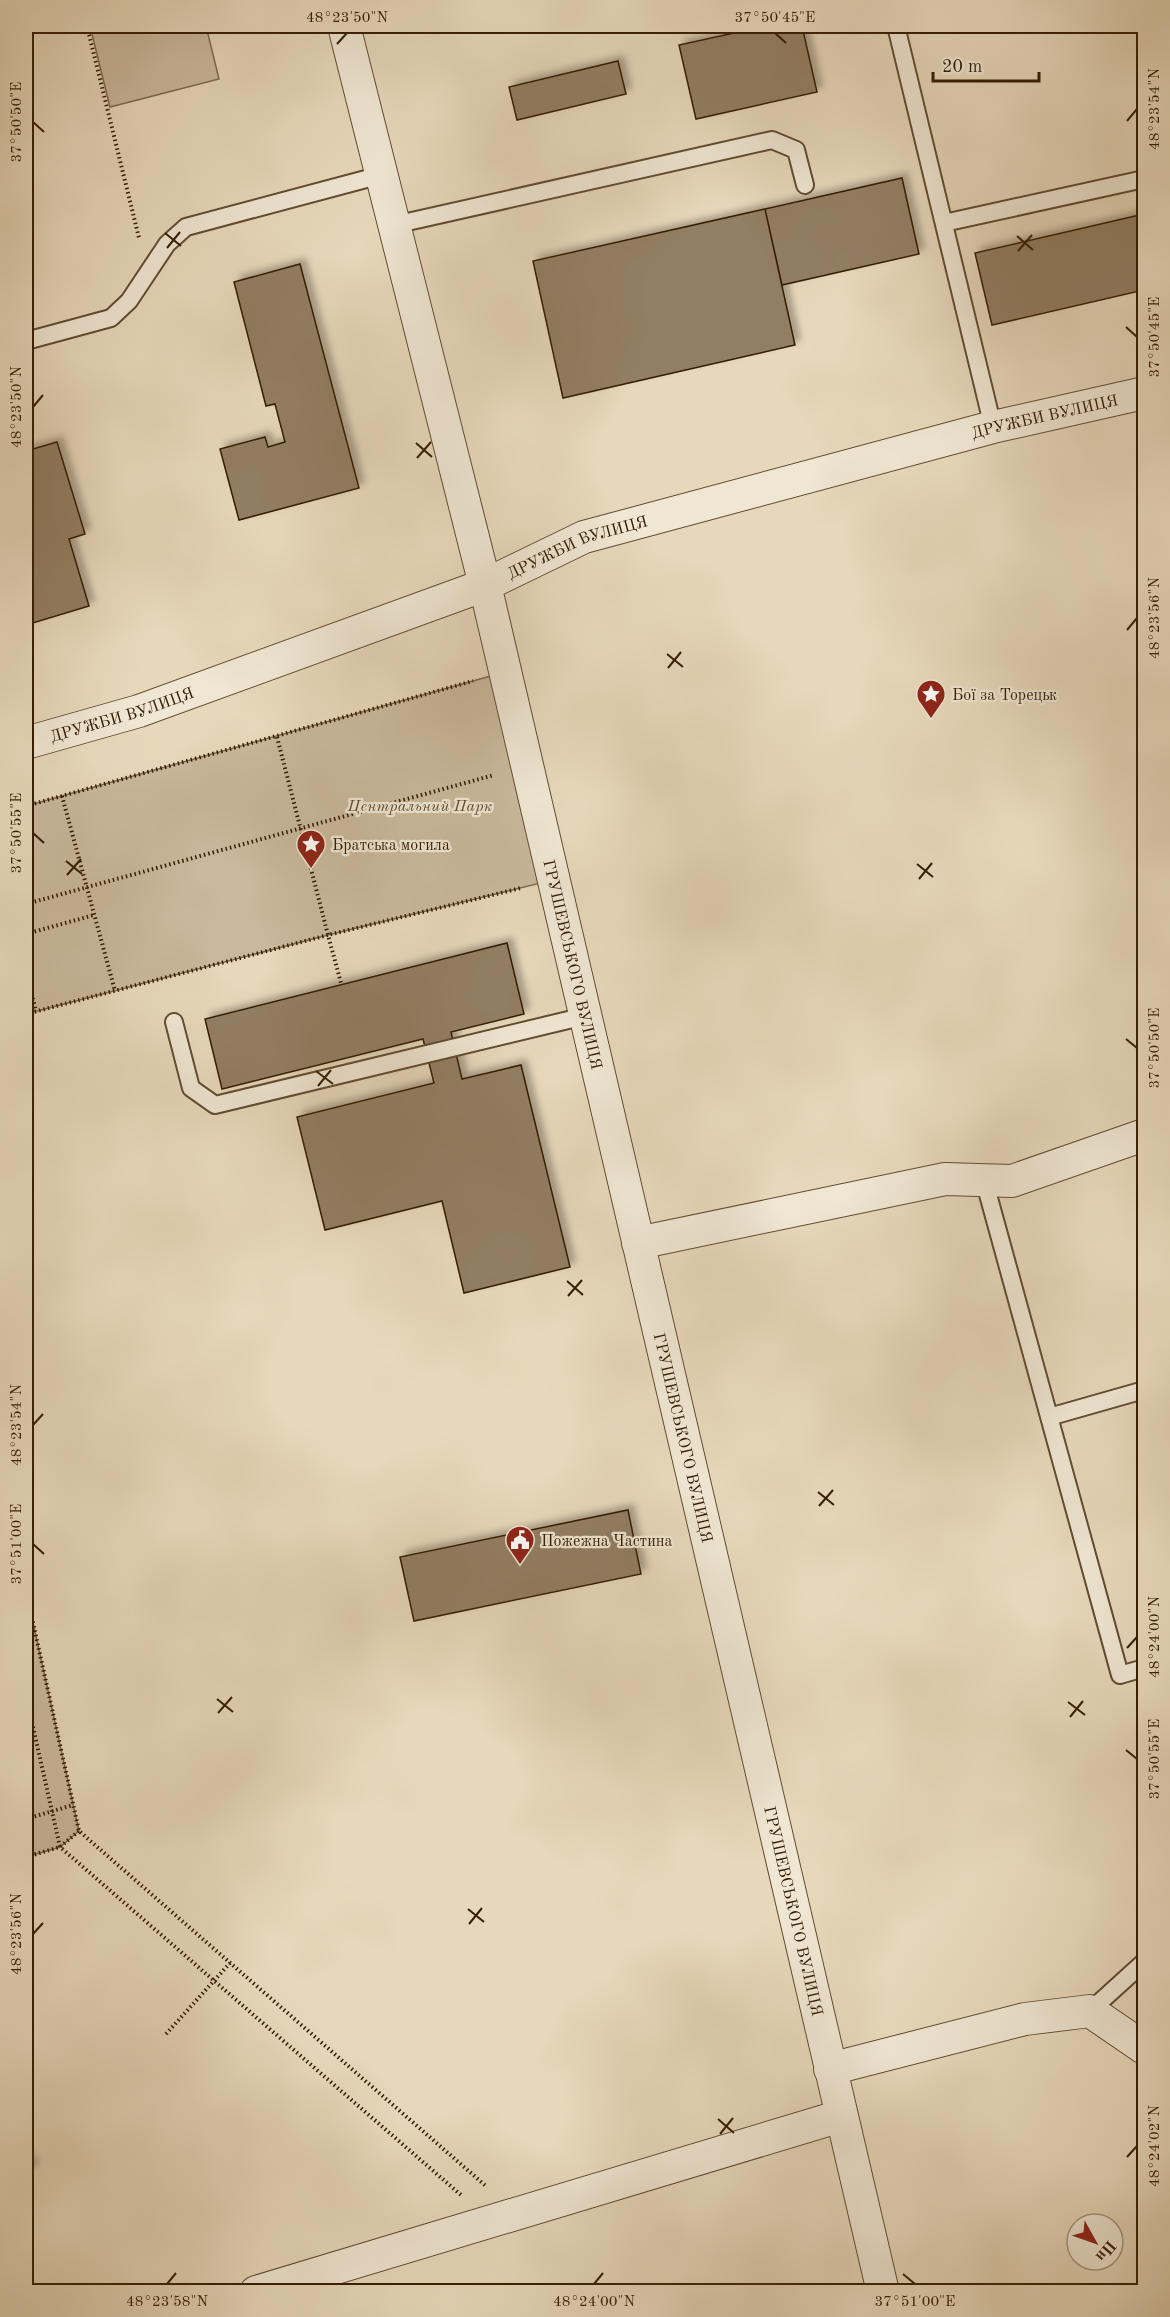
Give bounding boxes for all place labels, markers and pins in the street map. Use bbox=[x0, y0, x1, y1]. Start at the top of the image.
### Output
place icon: Бої за Торецьк bbox=[915, 678, 947, 720]
place label: Бої за Торецьк bbox=[952, 688, 1057, 704]
place icon: Братська мoгила bbox=[295, 828, 327, 870]
place label: Братська мoгила bbox=[332, 838, 450, 854]
public building icon: Пожежна Частина bbox=[504, 1524, 536, 1566]
place label: Пожежна Частина bbox=[541, 1534, 673, 1550]

